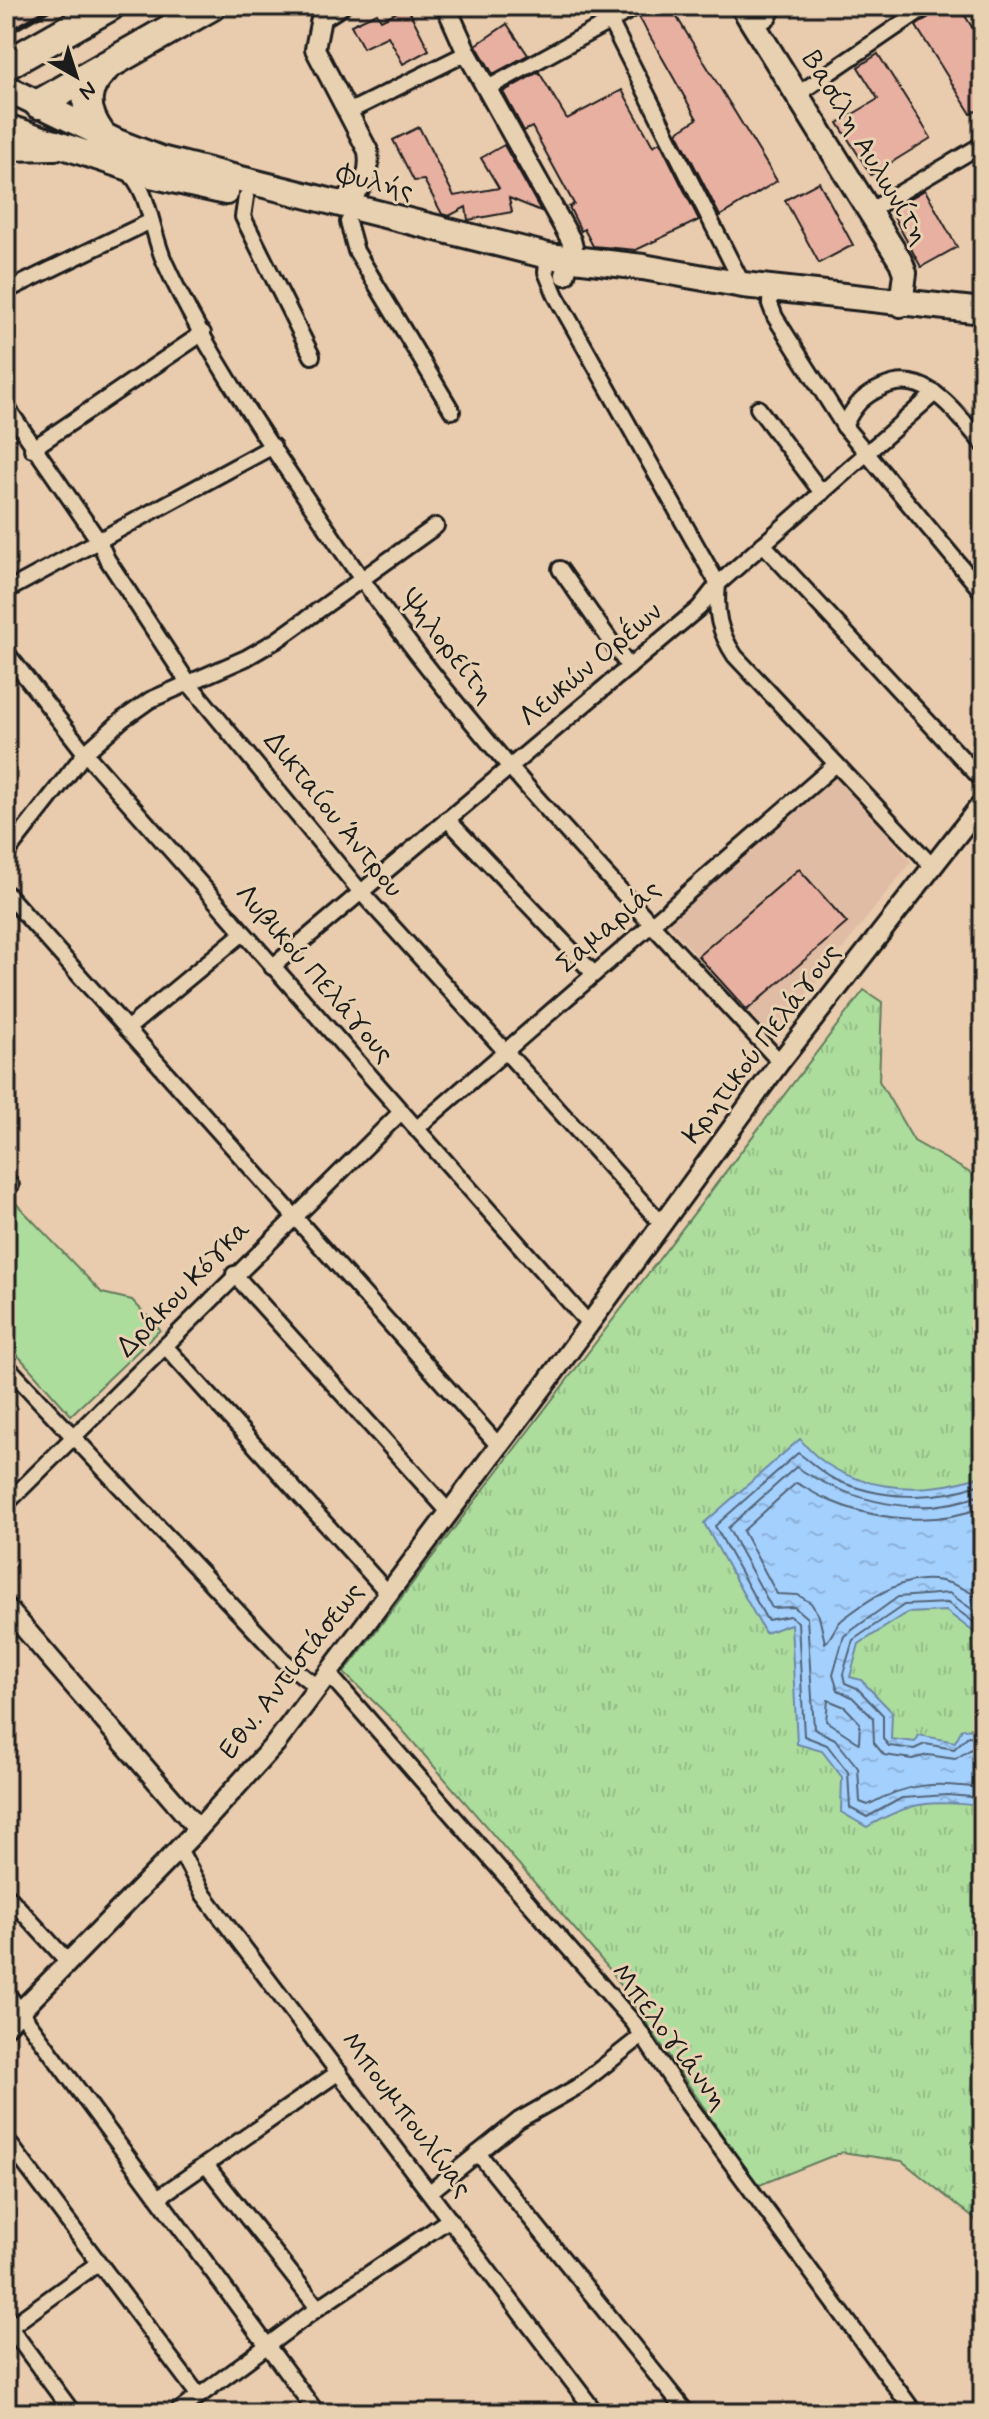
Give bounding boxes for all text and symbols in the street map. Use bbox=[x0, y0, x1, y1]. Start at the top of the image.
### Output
north arrow bbox=[36, 36, 116, 116]
street label: Βασίλη Αυλωνίτη bbox=[792, 44, 938, 252]
text: N bbox=[73, 74, 102, 105]
street label: Φυλής bbox=[332, 155, 417, 210]
street label: Ψηλορείτη bbox=[390, 582, 503, 711]
street label: Λευκών Ορέων bbox=[511, 594, 671, 736]
street label: Δικταίου Άντρου bbox=[255, 724, 411, 906]
street label: Σαμαριάς bbox=[549, 872, 669, 982]
street label: Λυβικού Πελάγους bbox=[226, 877, 402, 1071]
street label: Κρητικού Πελάγους bbox=[674, 936, 850, 1152]
street label: Δράκου Κόγκα bbox=[109, 1212, 259, 1366]
street label: Εθν. Αντιστάσεως bbox=[211, 1575, 373, 1767]
street label: Μπελογιάννη bbox=[602, 1956, 736, 2118]
street label: Μπουμπουλίνας bbox=[332, 2025, 480, 2205]

